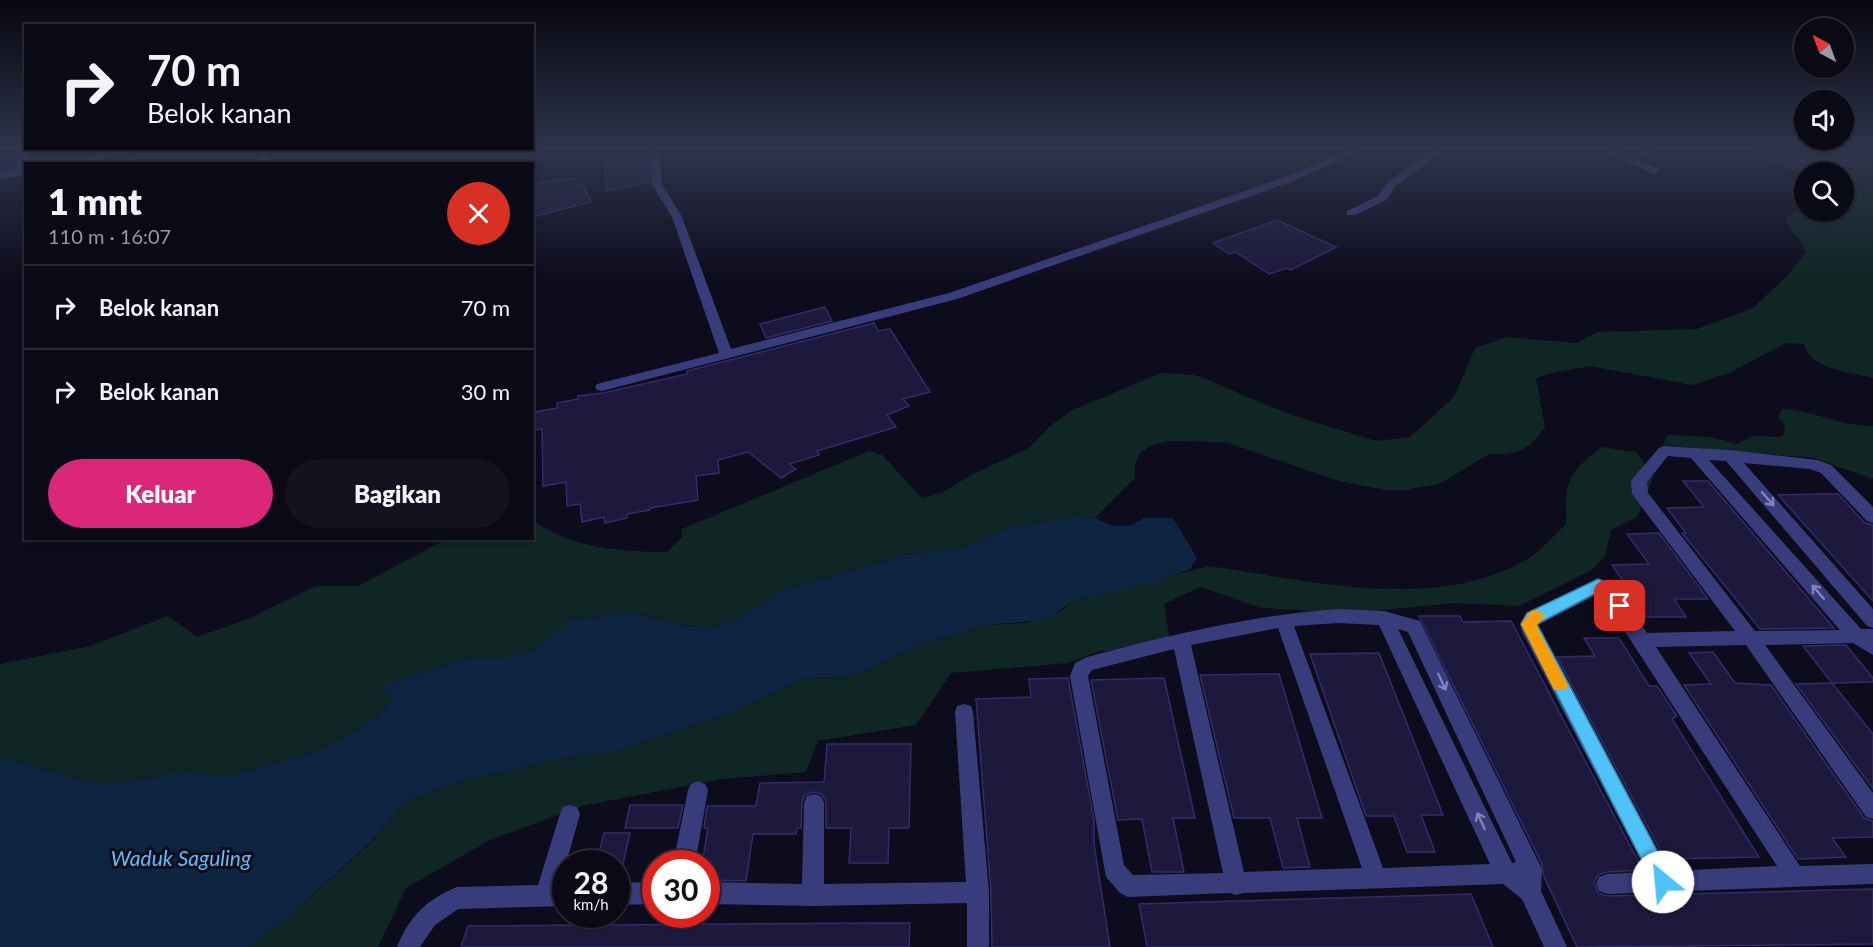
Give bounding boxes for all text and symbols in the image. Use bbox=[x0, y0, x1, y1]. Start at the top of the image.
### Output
north arrow bbox=[1794, 18, 1854, 78]
map controls bbox=[1794, 18, 1854, 222]
text: 70 m bbox=[147, 45, 241, 95]
icon: right bbox=[48, 48, 126, 126]
button: sound bbox=[1794, 90, 1854, 150]
text: Belok kanan bbox=[147, 96, 292, 129]
button: search bbox=[1794, 162, 1854, 222]
text: 1 mnt bbox=[48, 179, 142, 223]
button: close bbox=[447, 182, 510, 245]
text: 110 m · 16:07 bbox=[48, 224, 171, 248]
icon: right bbox=[48, 291, 81, 324]
text: Belok kanan bbox=[99, 294, 219, 321]
text: 70 m bbox=[461, 294, 510, 321]
icon: right bbox=[48, 375, 81, 408]
text: Belok kanan bbox=[99, 378, 219, 405]
text: 30 m bbox=[461, 378, 510, 405]
button: Keluar bbox=[48, 459, 273, 528]
button: Bagikan bbox=[285, 459, 510, 528]
one-way arrow bbox=[1761, 491, 1775, 506]
pin bbox=[1594, 580, 1645, 631]
one-way arrow bbox=[1811, 585, 1825, 600]
icon: arrive bbox=[1603, 589, 1636, 622]
one-way arrow bbox=[1437, 672, 1449, 690]
one-way arrow bbox=[1474, 813, 1486, 831]
water label: Waduk Saguling bbox=[111, 845, 252, 870]
speed limit sign: 30 bbox=[642, 850, 720, 928]
position arrow bbox=[1631, 850, 1695, 914]
text: 28 bbox=[574, 864, 608, 900]
text: km/h bbox=[573, 895, 609, 913]

